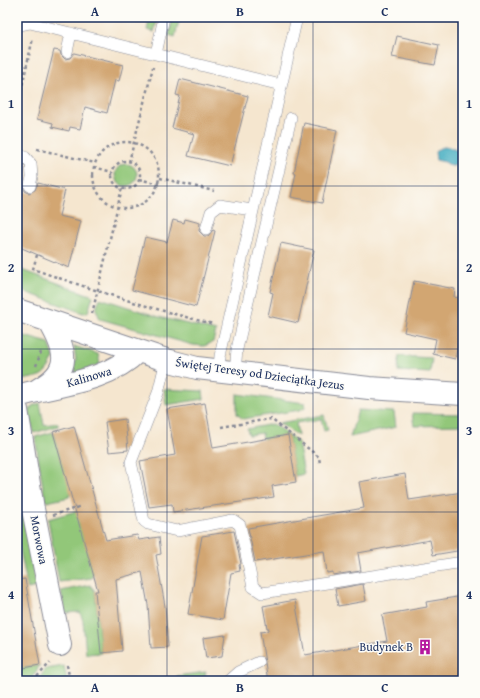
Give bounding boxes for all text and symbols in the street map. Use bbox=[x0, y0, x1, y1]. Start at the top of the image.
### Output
text: A bbox=[91, 2, 100, 21]
text: B bbox=[236, 2, 244, 21]
text: C bbox=[381, 2, 389, 21]
text: 1 bbox=[8, 94, 14, 113]
text: 1 bbox=[466, 94, 472, 113]
text: 2 bbox=[8, 258, 15, 277]
text: 2 bbox=[466, 258, 473, 277]
street label: Świętej Teresy od Dzieciątka Jezus bbox=[175, 353, 346, 394]
street label: Kalinowa bbox=[64, 362, 114, 391]
text: 3 bbox=[8, 421, 14, 440]
text: 3 bbox=[466, 421, 472, 440]
street label: Morwowa bbox=[26, 514, 53, 566]
text: 4 bbox=[8, 585, 15, 604]
text: 4 bbox=[466, 585, 473, 604]
place label: Budynek B bbox=[359, 638, 413, 655]
building icon: Budynek B bbox=[416, 638, 434, 656]
text: A bbox=[91, 678, 100, 697]
text: B bbox=[236, 678, 244, 697]
text: C bbox=[381, 678, 389, 697]

